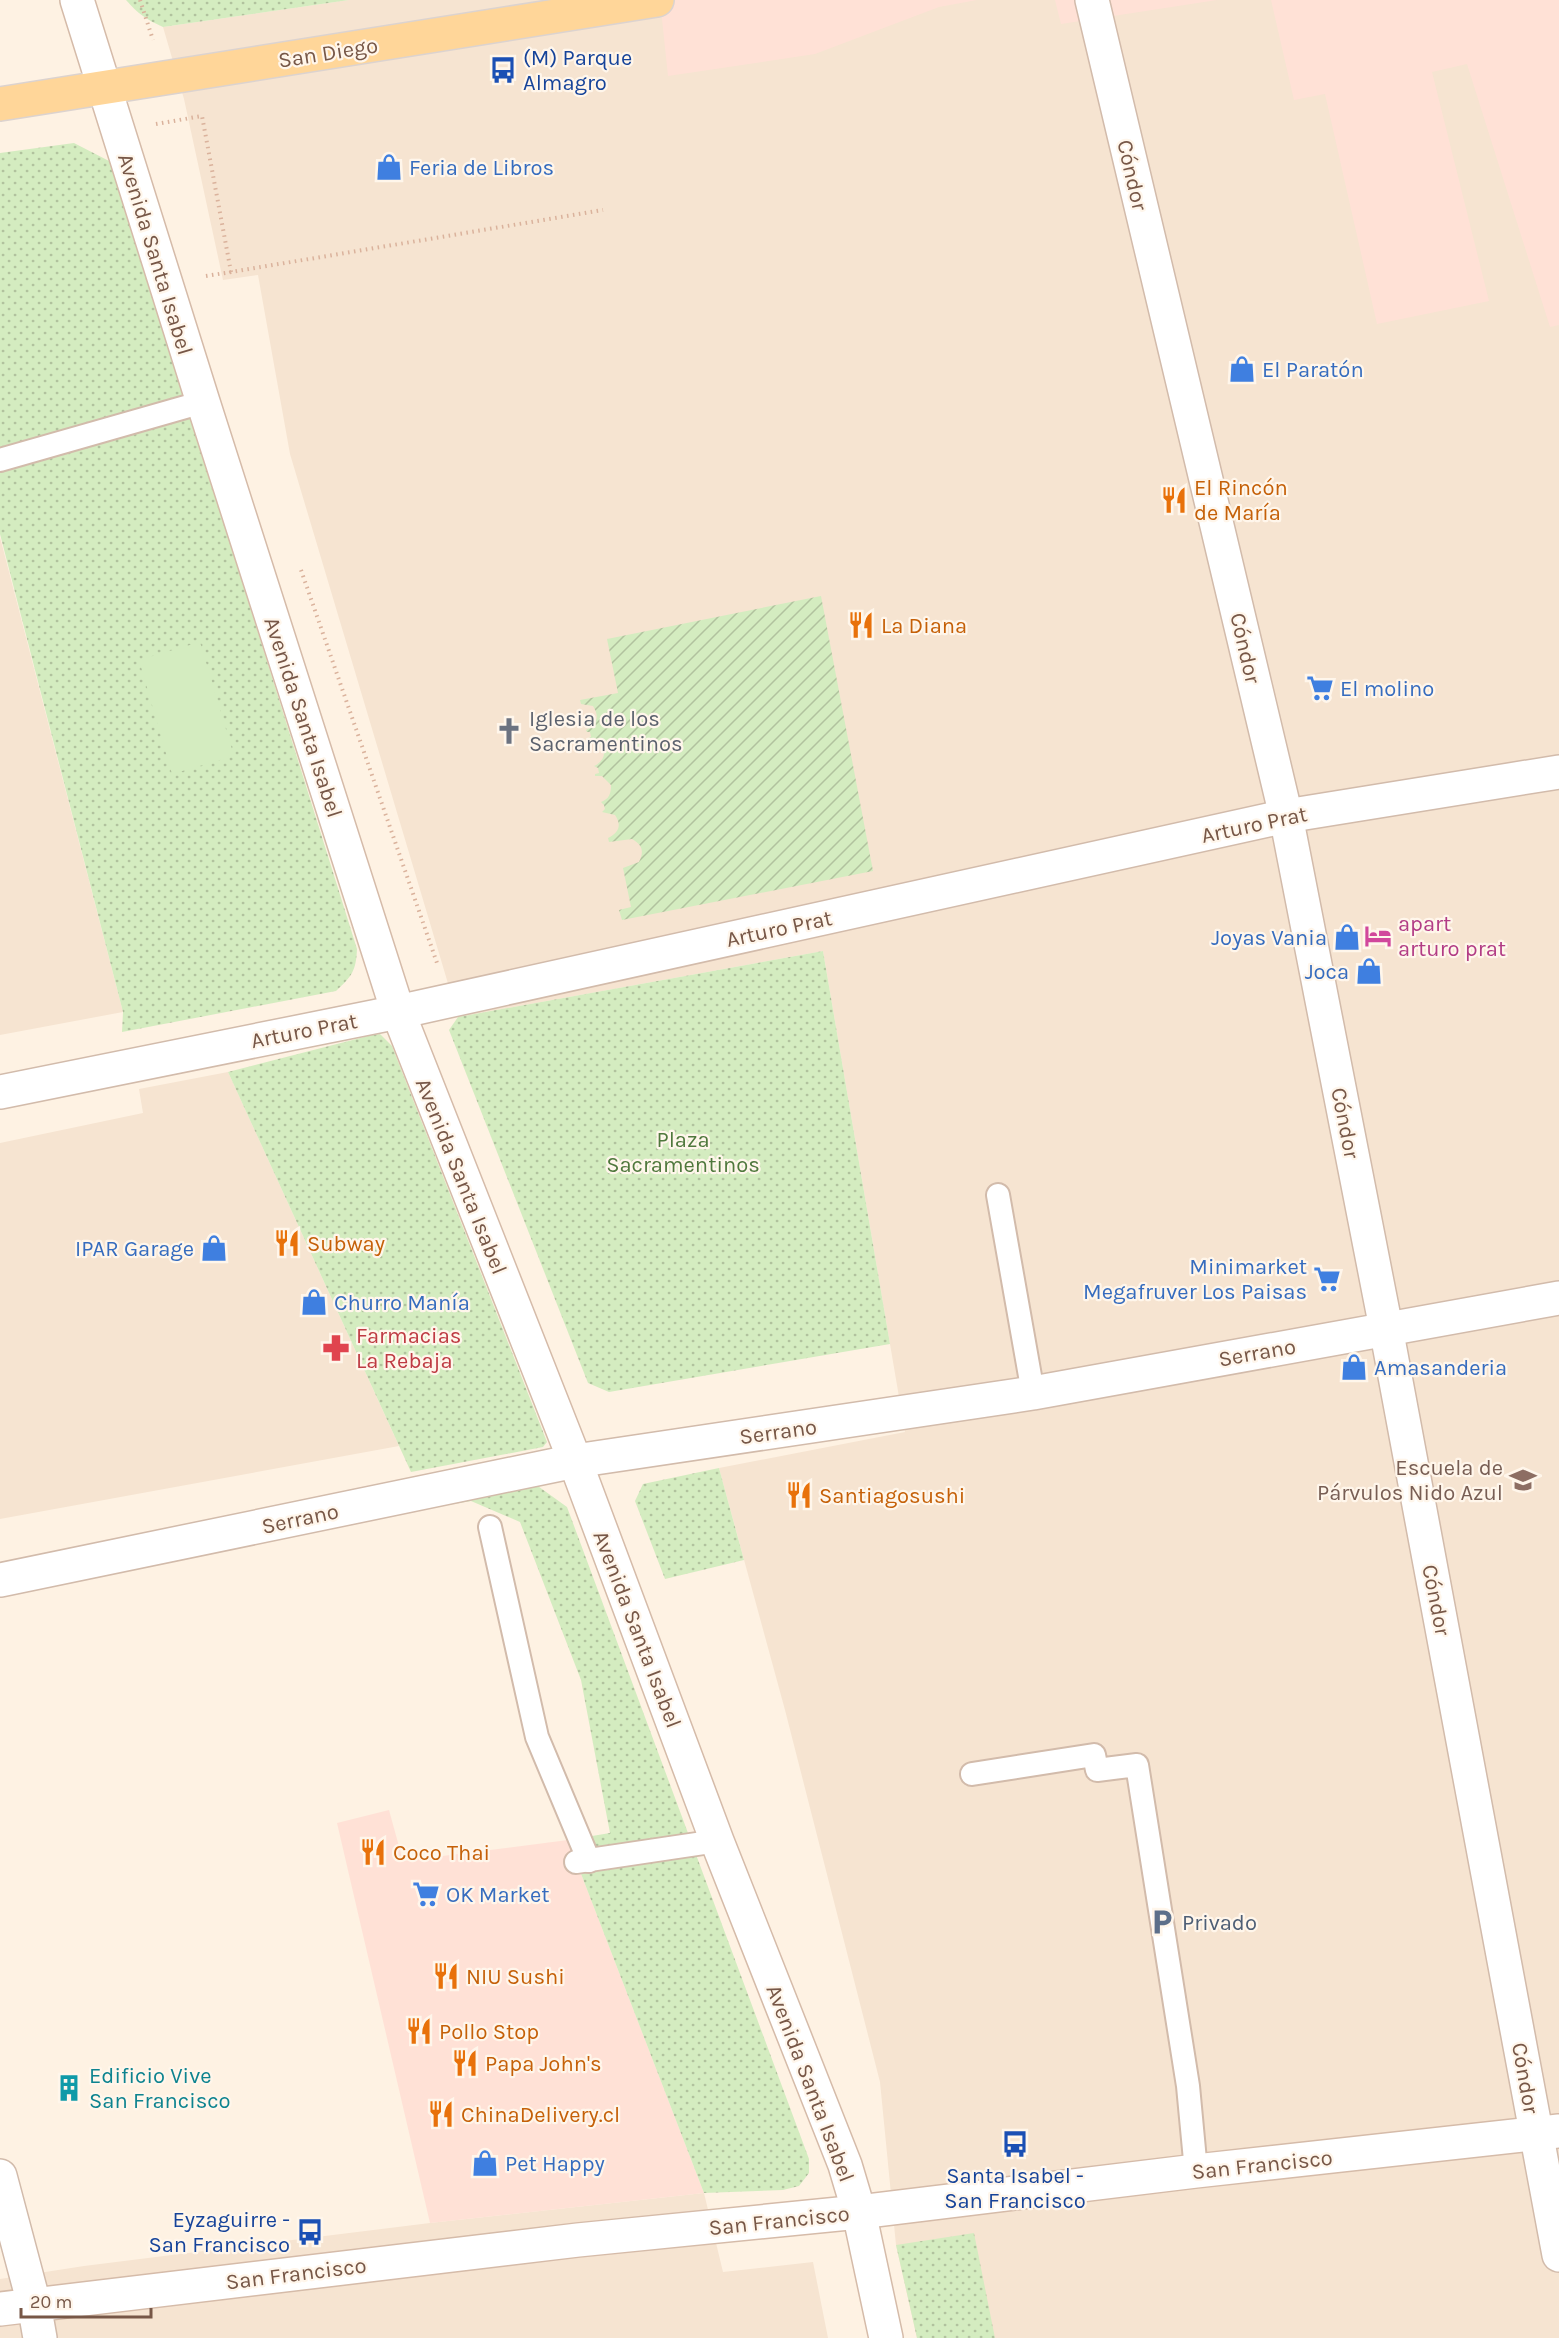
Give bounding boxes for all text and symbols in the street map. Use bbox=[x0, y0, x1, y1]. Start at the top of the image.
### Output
street label: San Diego bbox=[276, 32, 380, 74]
place label: (M) Parque Almagro bbox=[523, 45, 632, 96]
bus stop icon: (M) Parque Almagro bbox=[488, 55, 518, 85]
street label: Cóndor bbox=[1111, 137, 1153, 213]
street label: Avenida Santa Isabel bbox=[112, 150, 198, 358]
shop icon: Feria de Libros bbox=[374, 152, 404, 182]
place label: Feria de Libros bbox=[409, 155, 554, 181]
shop icon: El Paratón bbox=[1227, 354, 1257, 384]
place label: El Paratón bbox=[1262, 357, 1364, 383]
place label: El Rincón de María bbox=[1194, 475, 1288, 526]
restaurant icon: El Rincón de María bbox=[1159, 485, 1189, 515]
restaurant icon: La Diana bbox=[846, 610, 876, 640]
street label: Cóndor bbox=[1224, 610, 1266, 686]
place label: La Diana bbox=[881, 613, 967, 639]
street label: Avenida Santa Isabel bbox=[258, 614, 348, 821]
supermarket icon: El molino bbox=[1305, 673, 1335, 703]
place label: El molino bbox=[1340, 676, 1434, 702]
place label: Iglesia de los Sacramentinos bbox=[529, 706, 683, 757]
church icon: Iglesia de los Sacramentinos bbox=[494, 716, 524, 746]
street label: Arturo Prat bbox=[1199, 801, 1310, 849]
street label: Arturo Prat bbox=[724, 905, 835, 953]
place label: apart arturo prat bbox=[1398, 911, 1506, 962]
hotel icon: apart arturo prat bbox=[1363, 921, 1393, 951]
shop icon: Joyas Vania bbox=[1332, 922, 1362, 952]
place label: Joyas Vania bbox=[1211, 925, 1327, 951]
shop icon: Joca bbox=[1354, 956, 1384, 986]
place label: Joca bbox=[1305, 959, 1349, 985]
street label: Arturo Prat bbox=[249, 1008, 360, 1054]
street label: Avenida Santa Isabel bbox=[410, 1074, 512, 1278]
street label: Cóndor bbox=[1325, 1085, 1365, 1161]
park label: Plaza Sacramentinos bbox=[606, 1127, 760, 1178]
restaurant icon: Subway bbox=[272, 1228, 302, 1258]
place label: Subway bbox=[307, 1231, 385, 1257]
shop icon: IPAR Garage bbox=[199, 1233, 229, 1263]
place label: IPAR Garage bbox=[75, 1236, 194, 1262]
place label: Minimarket Megafruver Los Paisas bbox=[1083, 1254, 1307, 1305]
supermarket icon: Minimarket Megafruver Los Paisas bbox=[1312, 1264, 1342, 1294]
shop icon: Churro Manía bbox=[299, 1287, 329, 1317]
place label: Churro Manía bbox=[334, 1290, 470, 1316]
place label: Farmacias La Rebaja bbox=[356, 1323, 461, 1374]
pharmacy icon: Farmacias La Rebaja bbox=[321, 1333, 351, 1363]
street label: Serrano bbox=[1217, 1333, 1298, 1373]
shop icon: Amasanderia bbox=[1339, 1352, 1369, 1382]
place label: Amasanderia bbox=[1374, 1355, 1507, 1381]
street label: Serrano bbox=[738, 1414, 819, 1450]
place label: Escuela de Párvulos Nido Azul bbox=[1317, 1455, 1503, 1506]
school or university icon: Escuela de Párvulos Nido Azul bbox=[1508, 1465, 1538, 1495]
restaurant icon: Santiagosushi bbox=[784, 1480, 814, 1510]
place label: Santiagosushi bbox=[819, 1483, 965, 1509]
street label: Serrano bbox=[259, 1498, 341, 1540]
street label: Avenida Santa Isabel bbox=[587, 1527, 687, 1732]
street label: Cóndor bbox=[1416, 1562, 1456, 1638]
restaurant icon: Coco Thai bbox=[358, 1837, 388, 1867]
place label: Coco Thai bbox=[393, 1840, 490, 1866]
supermarket icon: OK Market bbox=[411, 1879, 441, 1909]
place label: OK Market bbox=[446, 1882, 549, 1908]
parking icon: Privado bbox=[1147, 1907, 1177, 1937]
place label: Privado bbox=[1182, 1910, 1257, 1936]
restaurant icon: NIU Sushi bbox=[431, 1961, 461, 1991]
place label: NIU Sushi bbox=[466, 1964, 565, 1990]
street label: Avenida Santa Isabel bbox=[760, 1981, 860, 2186]
restaurant icon: Pollo Stop bbox=[404, 2016, 434, 2046]
place label: Pollo Stop bbox=[439, 2019, 539, 2045]
street label: Cóndor bbox=[1506, 2041, 1544, 2116]
restaurant icon: Papa John's bbox=[450, 2048, 480, 2078]
place label: Papa John's bbox=[485, 2051, 601, 2077]
place label: Edificio Vive San Francisco bbox=[89, 2063, 231, 2114]
building icon: Edificio Vive San Francisco bbox=[54, 2073, 84, 2103]
restaurant icon: ChinaDelivery.cl bbox=[426, 2099, 456, 2129]
place label: ChinaDelivery.cl bbox=[461, 2102, 620, 2128]
bus stop icon: Santa Isabel - San Francisco bbox=[1000, 2129, 1030, 2159]
street label: San Francisco bbox=[1190, 2145, 1334, 2185]
shop icon: Pet Happy bbox=[470, 2148, 500, 2178]
place label: Pet Happy bbox=[505, 2151, 605, 2177]
place label: Santa Isabel - San Francisco bbox=[944, 2163, 1086, 2214]
street label: San Francisco bbox=[707, 2201, 851, 2241]
place label: Eyzaguirre - San Francisco bbox=[148, 2207, 290, 2258]
bus stop icon: Eyzaguirre - San Francisco bbox=[295, 2217, 325, 2247]
street label: San Francisco bbox=[224, 2252, 368, 2296]
scale bar bbox=[21, 2281, 152, 2319]
text: 20 m bbox=[30, 2291, 72, 2313]

